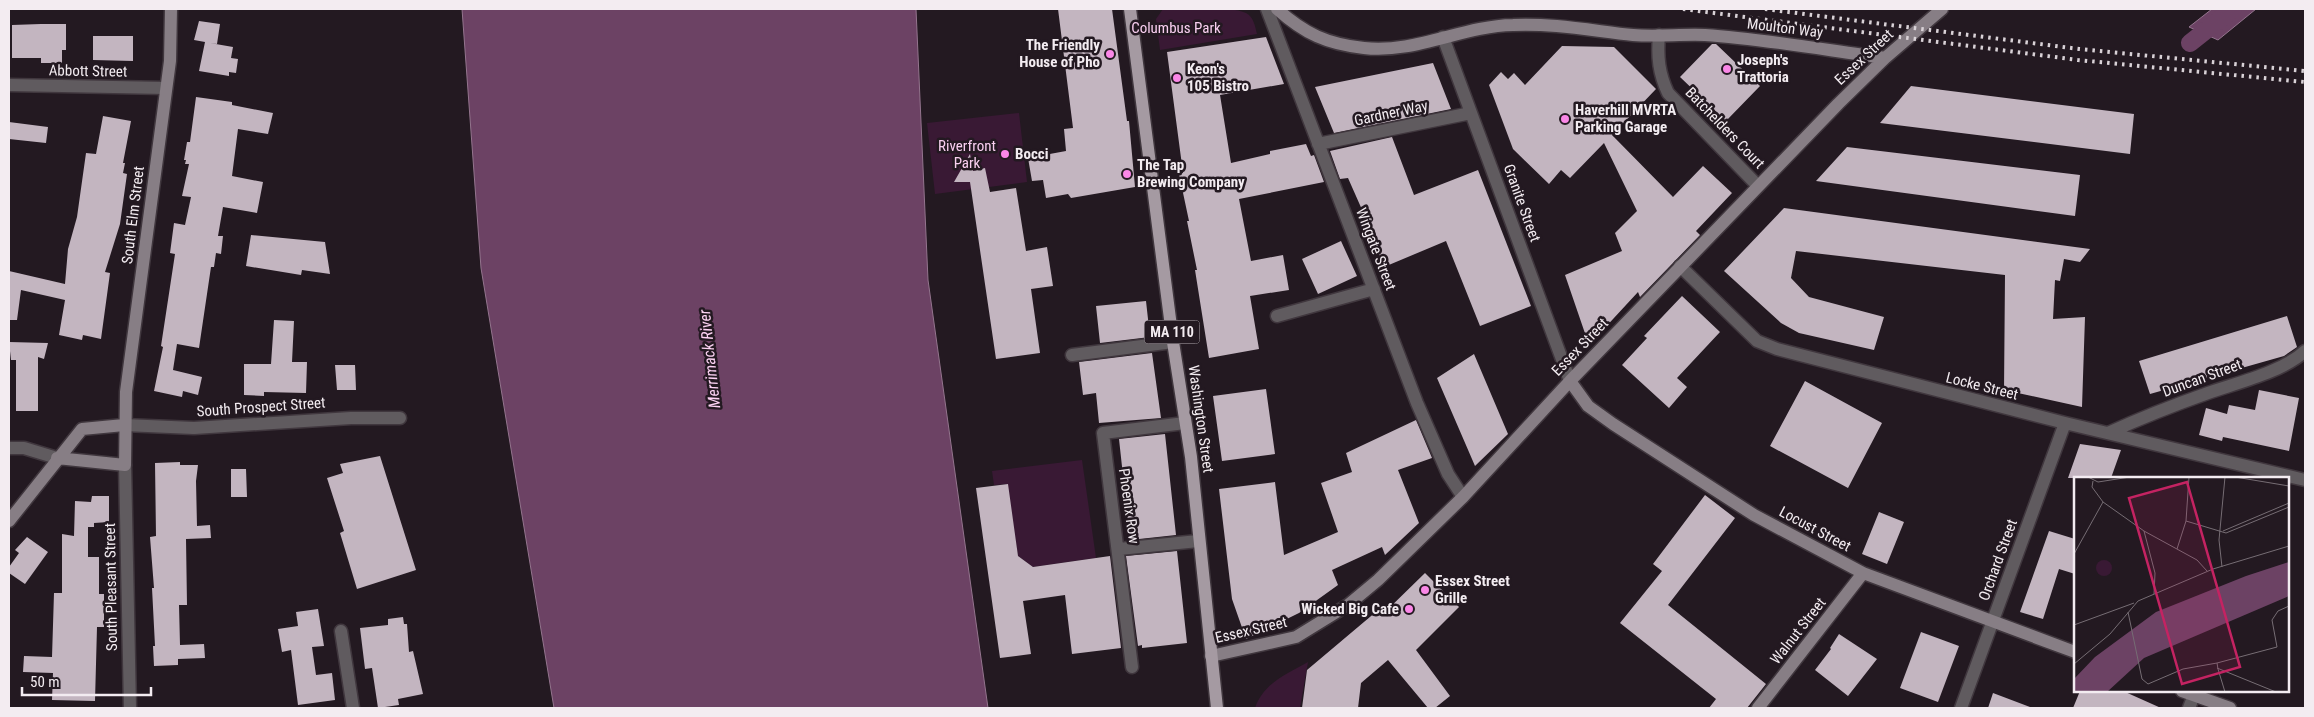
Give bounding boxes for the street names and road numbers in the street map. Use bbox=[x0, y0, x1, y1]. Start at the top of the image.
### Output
street label: Moulton Way bbox=[1746, 14, 1824, 42]
street label: Essex Street bbox=[1831, 25, 1897, 89]
street label: Abbott Street bbox=[49, 61, 127, 81]
street label: Batchelders Court bbox=[1682, 83, 1768, 173]
street label: Gardner Way bbox=[1353, 96, 1429, 130]
street label: Granite Street bbox=[1500, 162, 1544, 244]
street label: South Elm Street bbox=[118, 165, 148, 265]
street label: Wingate Street bbox=[1352, 205, 1400, 293]
street label: Essex Street bbox=[1548, 314, 1612, 380]
road number: MA 110 bbox=[1144, 321, 1200, 344]
street label: Duncan Street bbox=[2160, 355, 2244, 401]
street label: Washington Street bbox=[1185, 364, 1217, 474]
street label: Locke Street bbox=[1944, 368, 2020, 404]
street label: South Prospect Street bbox=[196, 394, 326, 420]
street label: Phoenix Row bbox=[1115, 467, 1143, 545]
street label: Locust Street bbox=[1776, 503, 1854, 555]
street label: Orchard Street bbox=[1975, 517, 2021, 603]
street label: South Pleasant Street bbox=[101, 523, 121, 651]
street label: Walnut Street bbox=[1766, 594, 1830, 668]
street label: Essex Street bbox=[1213, 613, 1289, 647]

